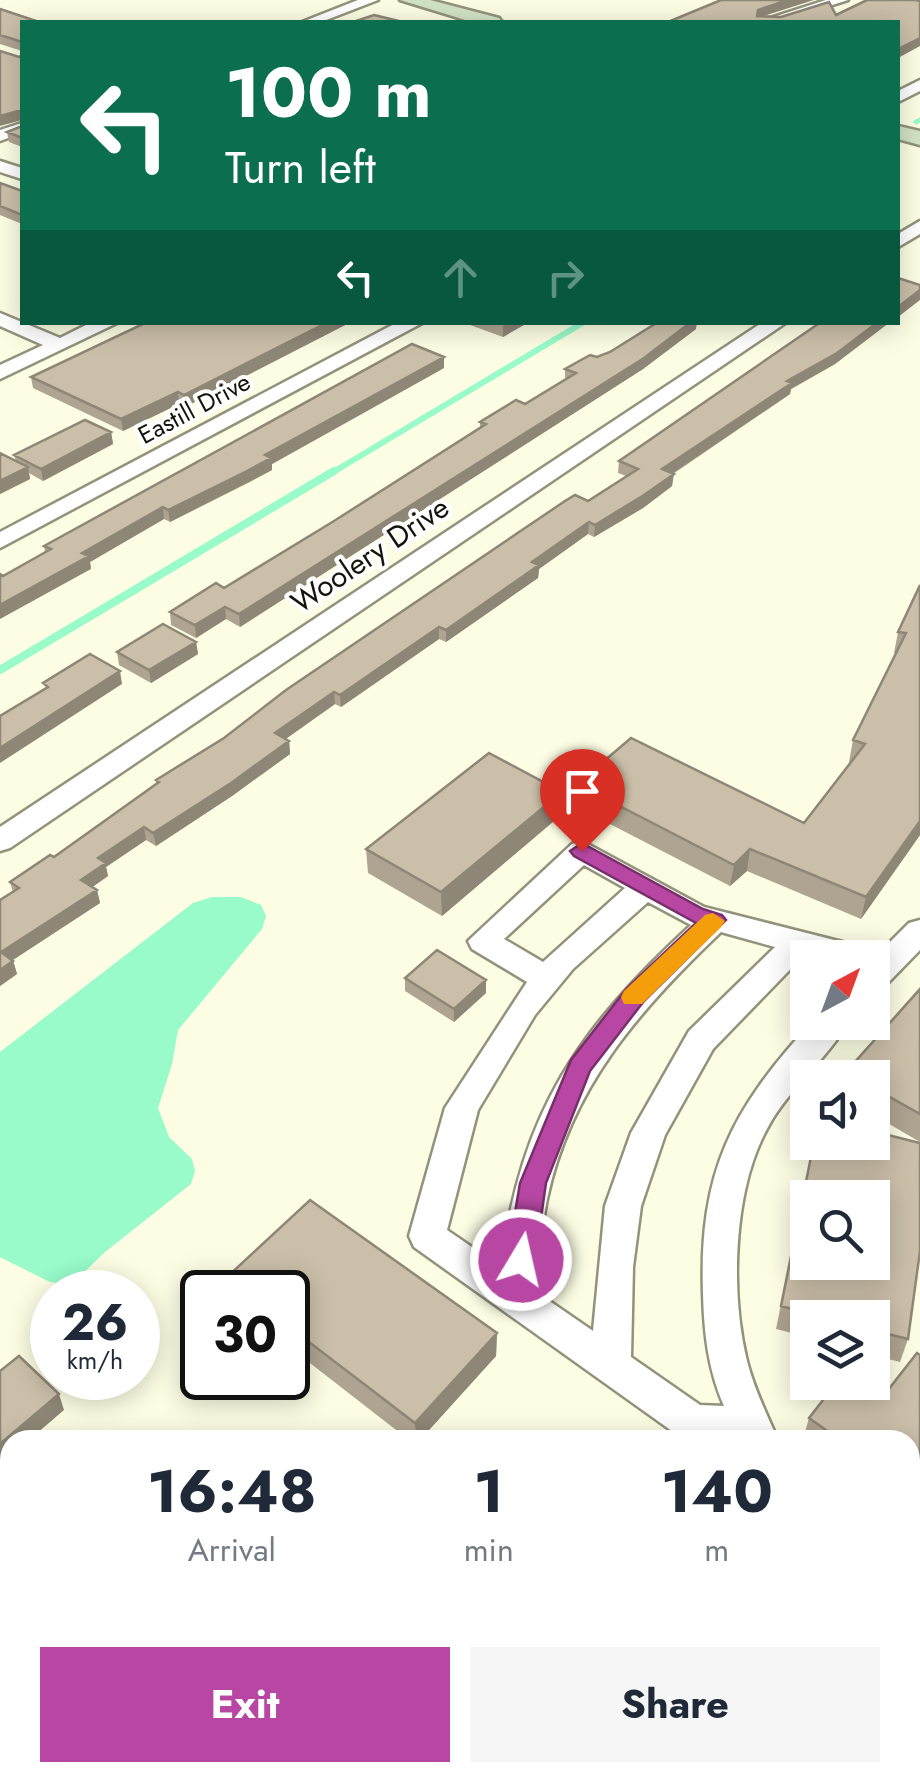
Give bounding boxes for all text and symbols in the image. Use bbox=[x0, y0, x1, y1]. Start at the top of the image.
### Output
text: 100 m bbox=[225, 42, 432, 143]
icon: left bbox=[60, 60, 190, 190]
text: Turn left bbox=[225, 135, 376, 200]
icon: left bbox=[328, 250, 383, 305]
icon: ahead bbox=[433, 250, 488, 305]
icon: right bbox=[538, 250, 593, 305]
street label: Eastill Drive bbox=[131, 363, 257, 453]
street label: Woolery Drive bbox=[282, 486, 457, 623]
pin bbox=[540, 749, 625, 852]
icon: arrive bbox=[555, 764, 610, 819]
north arrow bbox=[790, 940, 890, 1040]
map controls bbox=[790, 940, 890, 1400]
button: sound bbox=[790, 1060, 890, 1160]
button: search bbox=[790, 1180, 890, 1280]
position arrow bbox=[469, 1208, 573, 1312]
speed limit sign: 30 bbox=[180, 1270, 310, 1400]
text: 26 bbox=[62, 1286, 128, 1359]
button: layers bbox=[790, 1300, 890, 1400]
text: km/h bbox=[67, 1342, 123, 1378]
text: 16:48 bbox=[147, 1448, 317, 1535]
text: 1 bbox=[473, 1448, 504, 1535]
text: 140 bbox=[661, 1448, 773, 1535]
text: Arrival bbox=[188, 1527, 276, 1573]
text: min bbox=[464, 1527, 514, 1573]
text: m bbox=[704, 1527, 729, 1573]
button: Exit bbox=[40, 1647, 450, 1762]
button: Share bbox=[470, 1647, 880, 1762]

